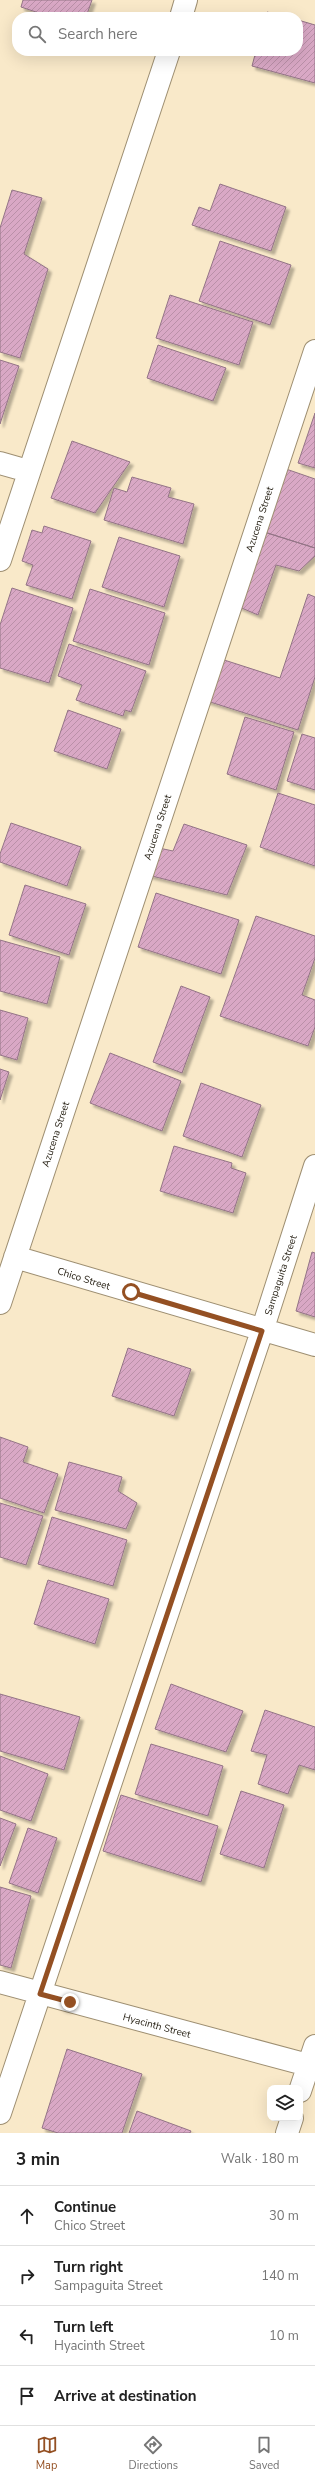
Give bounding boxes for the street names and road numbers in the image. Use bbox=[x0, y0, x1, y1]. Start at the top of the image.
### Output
street label: Azucena Street bbox=[243, 484, 277, 554]
street label: Azucena Street bbox=[141, 792, 175, 862]
street label: Azucena Street bbox=[39, 1099, 73, 1169]
street label: Sampaguita Street bbox=[261, 1233, 301, 1317]
street label: Chico Street bbox=[56, 1264, 112, 1294]
street label: Hyacinth Street bbox=[121, 2010, 193, 2042]

